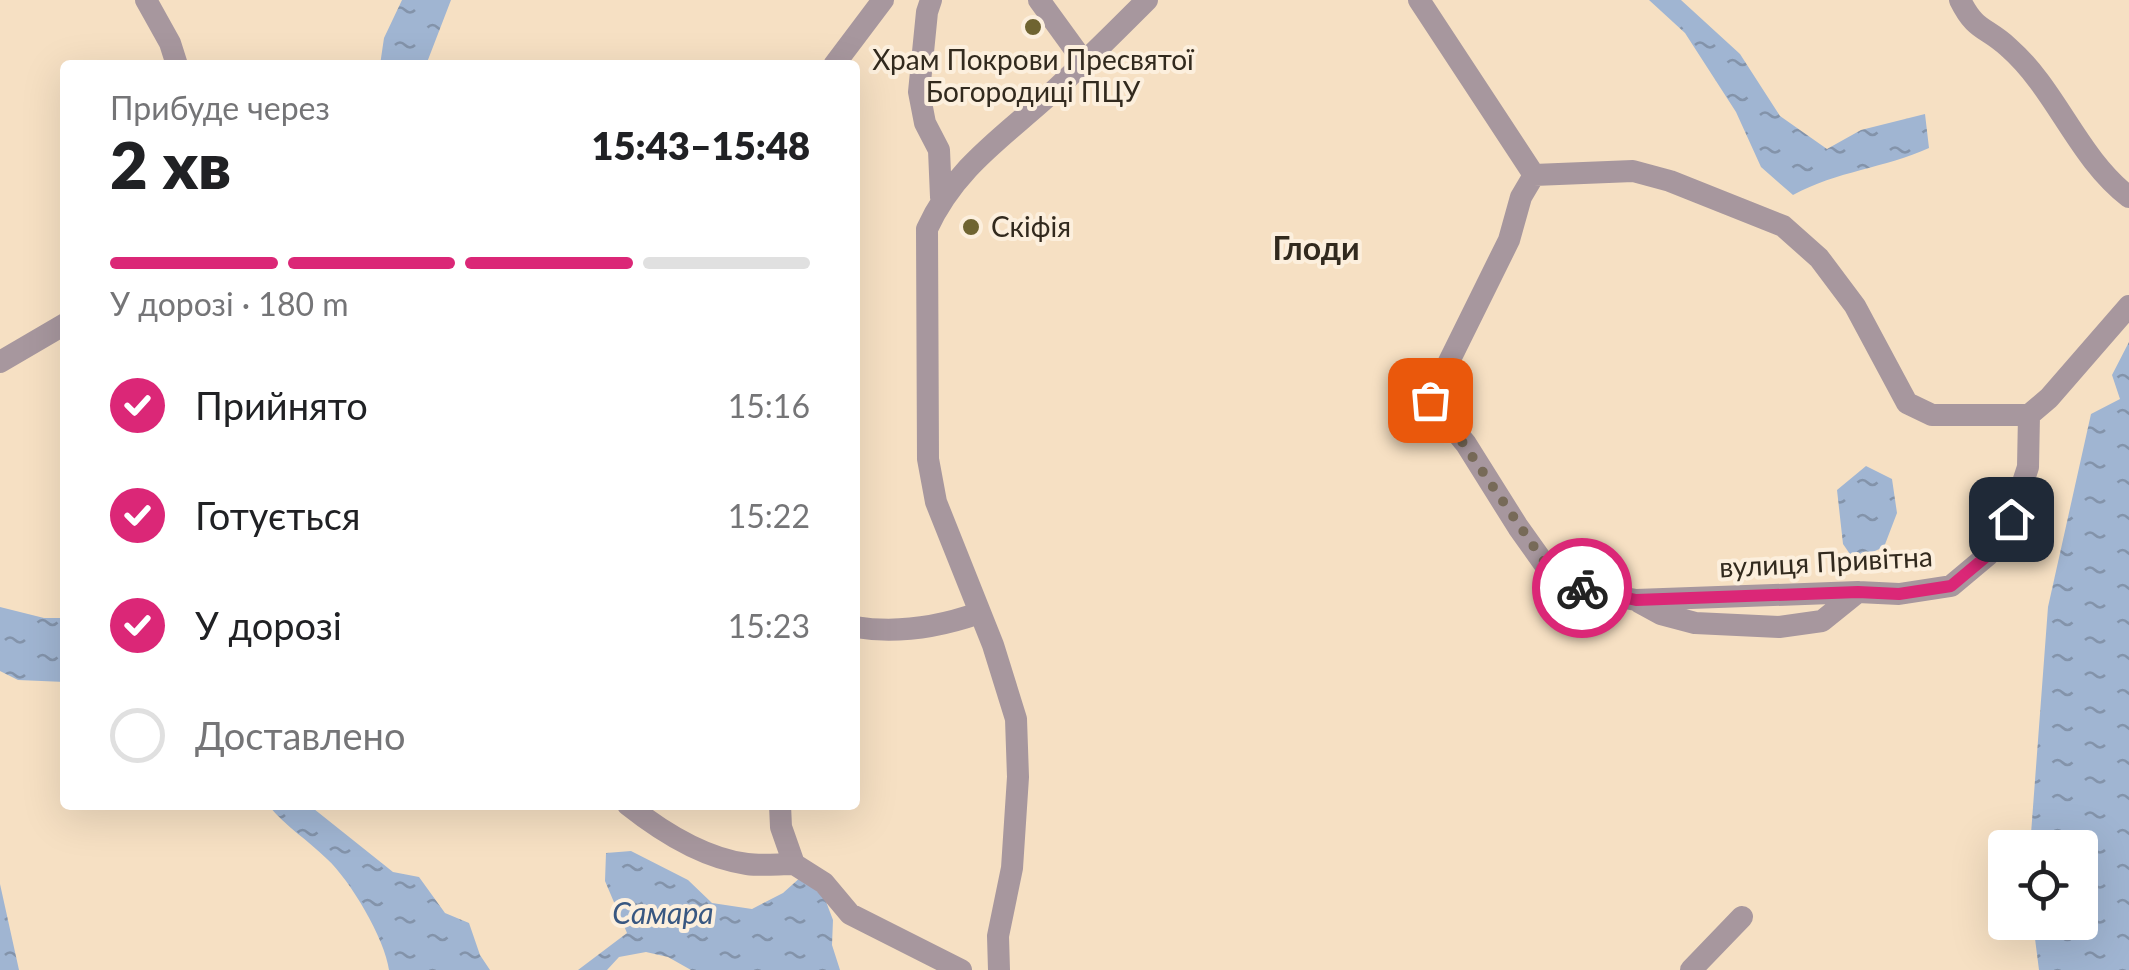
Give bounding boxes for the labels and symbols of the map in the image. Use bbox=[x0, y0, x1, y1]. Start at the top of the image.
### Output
marker: Храм Покрови Пресвятої Богородиці ПЦУ bbox=[1022, 16, 1044, 38]
place label: Храм Покрови Пресвятої Богородиці ПЦУ bbox=[872, 42, 1195, 108]
place label: Скіфія bbox=[991, 209, 1071, 243]
marker: Скіфія bbox=[960, 216, 982, 238]
district label: Глоди bbox=[1272, 228, 1360, 267]
pin bbox=[1388, 358, 1473, 443]
pin bbox=[1969, 477, 2054, 562]
courier bbox=[1532, 538, 1632, 638]
street label: вулиця Привітна bbox=[1718, 538, 1934, 584]
water label: Самара bbox=[612, 894, 714, 930]

